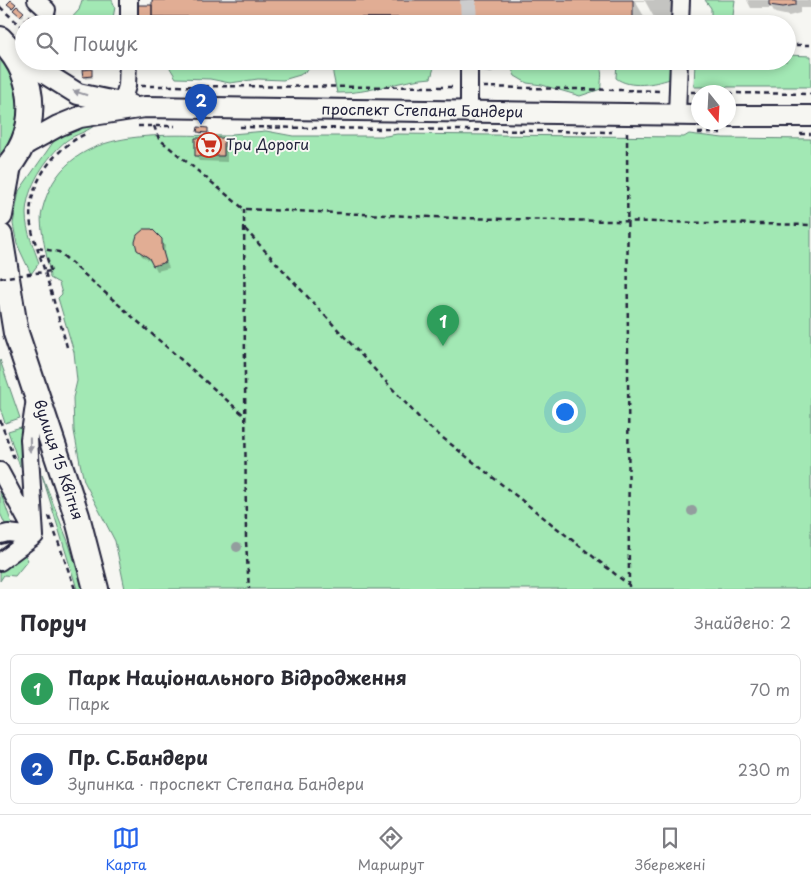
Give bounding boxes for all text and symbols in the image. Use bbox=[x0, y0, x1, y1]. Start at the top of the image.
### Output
search box bbox=[15, 15, 796, 70]
icon: search bbox=[33, 29, 61, 57]
text: Пошук bbox=[73, 29, 138, 57]
pin: 2 bbox=[185, 84, 217, 125]
north arrow bbox=[691, 85, 736, 130]
one-way arrow bbox=[72, 89, 87, 97]
street label: проспект Степана Бандери bbox=[321, 97, 523, 122]
supermarket icon: Три Дороги bbox=[196, 132, 222, 158]
place label: Три Дороги bbox=[226, 132, 309, 155]
pin: 1 bbox=[427, 305, 459, 346]
street label: вулиця 15 Квітня bbox=[29, 396, 90, 523]
your location bbox=[552, 399, 578, 425]
one-way arrow bbox=[26, 437, 34, 453]
text: Поруч bbox=[20, 606, 87, 638]
text: Знайдено: 2 bbox=[694, 610, 791, 634]
text: Парк Національного Відродження bbox=[68, 663, 407, 691]
text: 1 bbox=[33, 677, 41, 701]
text: 70 m bbox=[750, 677, 790, 701]
text: Парк bbox=[68, 691, 109, 715]
text: Пр. С.Бандери bbox=[68, 743, 208, 771]
text: 2 bbox=[31, 757, 43, 781]
text: 230 m bbox=[738, 757, 790, 781]
text: Зупинка · проспект Степана Бандери bbox=[68, 771, 364, 795]
tab: Карта bbox=[106, 824, 147, 875]
tab: Маршрут bbox=[358, 824, 424, 875]
tab: Збережені bbox=[635, 824, 705, 875]

